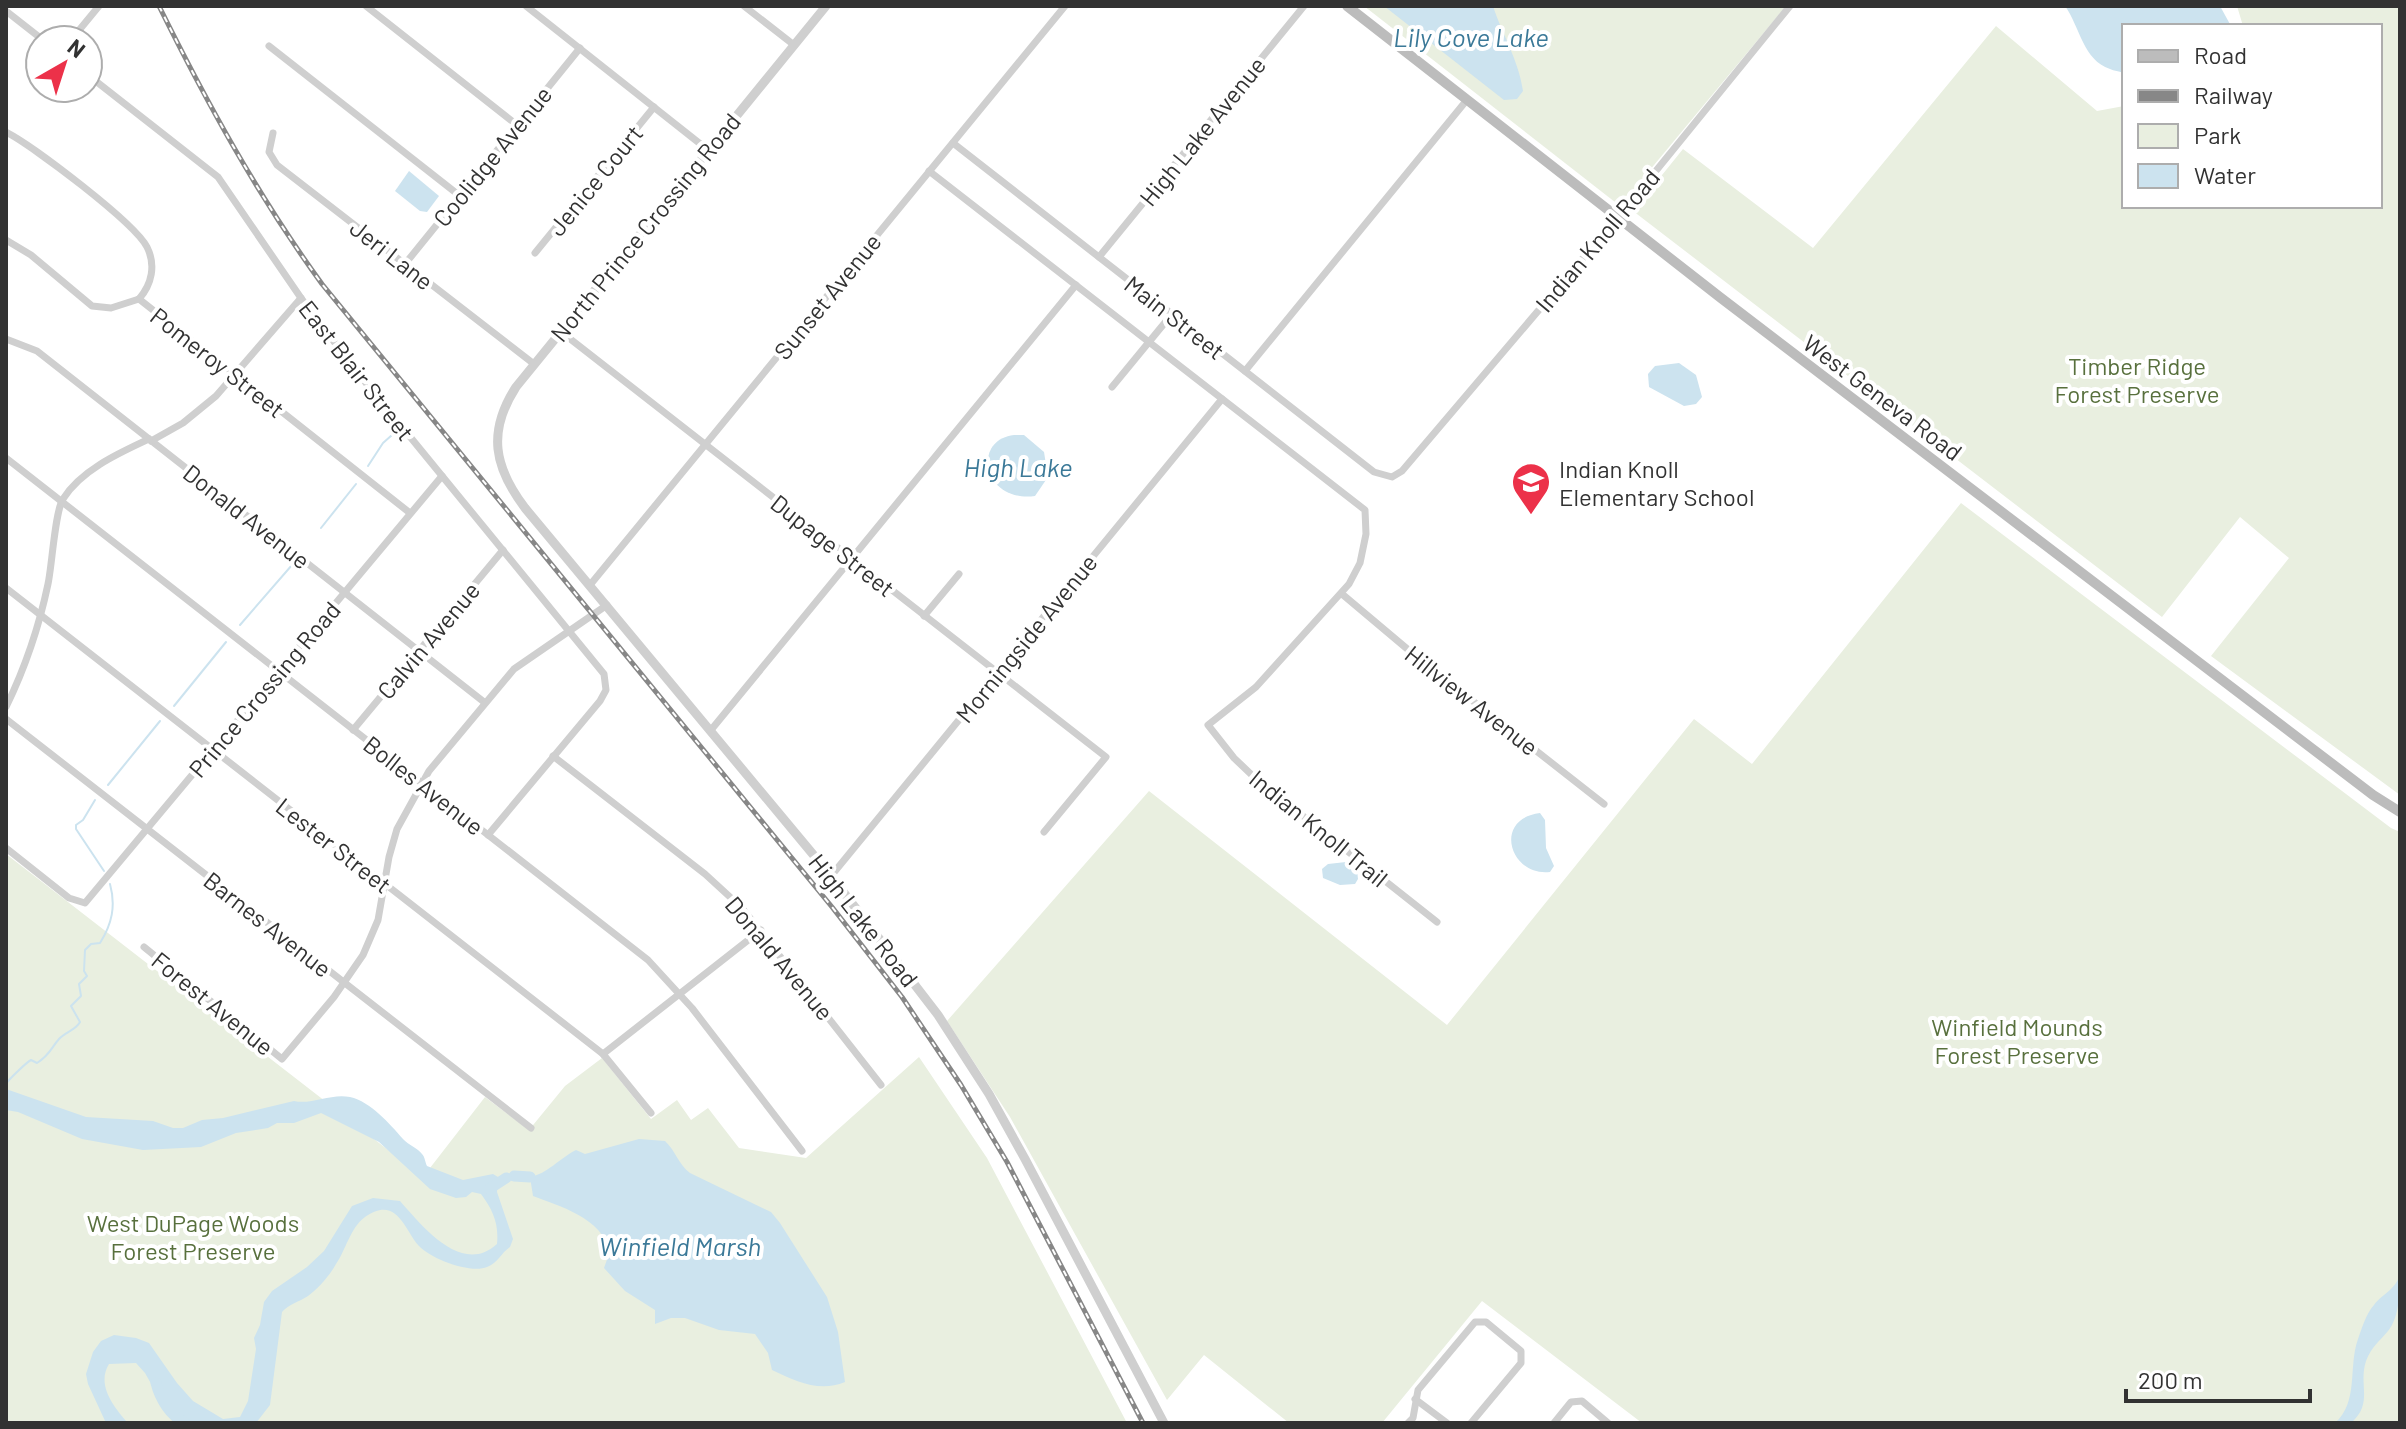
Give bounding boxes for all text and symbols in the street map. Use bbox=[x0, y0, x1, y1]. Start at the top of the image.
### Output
water label: Lily Cove Lake bbox=[1393, 21, 1549, 52]
north arrow bbox=[24, 24, 104, 104]
legend bbox=[2122, 24, 2382, 208]
text: N bbox=[63, 33, 91, 62]
text: Road bbox=[2194, 40, 2247, 69]
street label: High Lake Avenue bbox=[1133, 50, 1271, 212]
street label: Coolidge Avenue bbox=[427, 80, 557, 232]
text: Railway bbox=[2194, 80, 2273, 109]
street label: North Prince Crossing Road bbox=[544, 107, 746, 347]
street label: Jenice Court bbox=[542, 119, 648, 241]
text: Park bbox=[2194, 120, 2241, 149]
text: Water bbox=[2194, 160, 2256, 189]
street label: Indian Knoll Road bbox=[1529, 163, 1665, 317]
street label: Jeri Lane bbox=[345, 212, 439, 296]
street label: Sunset Avenue bbox=[767, 227, 887, 365]
street label: Main Street bbox=[1119, 269, 1231, 365]
street label: East Blair Street bbox=[293, 294, 421, 446]
street label: Pomeroy Street bbox=[145, 301, 291, 423]
street label: West Geneva Road bbox=[1798, 328, 1968, 466]
park label: Timber Ridge Forest Preserve bbox=[2055, 351, 2219, 408]
water label: High Lake bbox=[964, 451, 1072, 482]
place label: Indian Knoll Elementary School bbox=[1559, 454, 1754, 511]
street label: Donald Avenue bbox=[178, 458, 316, 574]
school or university icon: Indian Knoll Elementary School bbox=[1510, 461, 1552, 516]
street label: Dupage Street bbox=[765, 488, 901, 602]
street label: Morningside Avenue bbox=[949, 548, 1103, 728]
street label: Calvin Avenue bbox=[371, 576, 485, 704]
street label: Prince Crossing Road bbox=[182, 595, 346, 783]
street label: Hillview Avenue bbox=[1400, 639, 1544, 761]
street label: Bolles Avenue bbox=[358, 729, 490, 841]
street label: Indian Knoll Trail bbox=[1244, 763, 1394, 893]
street label: Lester Street bbox=[271, 791, 397, 899]
street label: High Lake Road bbox=[803, 848, 925, 992]
street label: Barnes Avenue bbox=[198, 865, 338, 983]
street label: Donald Avenue bbox=[720, 890, 840, 1026]
street label: Forest Avenue bbox=[146, 945, 280, 1061]
park label: Winfield Mounds Forest Preserve bbox=[1931, 1012, 2103, 1069]
park label: West DuPage Woods Forest Preserve bbox=[87, 1208, 299, 1265]
water label: Winfield Marsh bbox=[599, 1230, 761, 1261]
scale bar bbox=[2126, 1353, 2310, 1403]
text: 200 m bbox=[2138, 1365, 2203, 1394]

